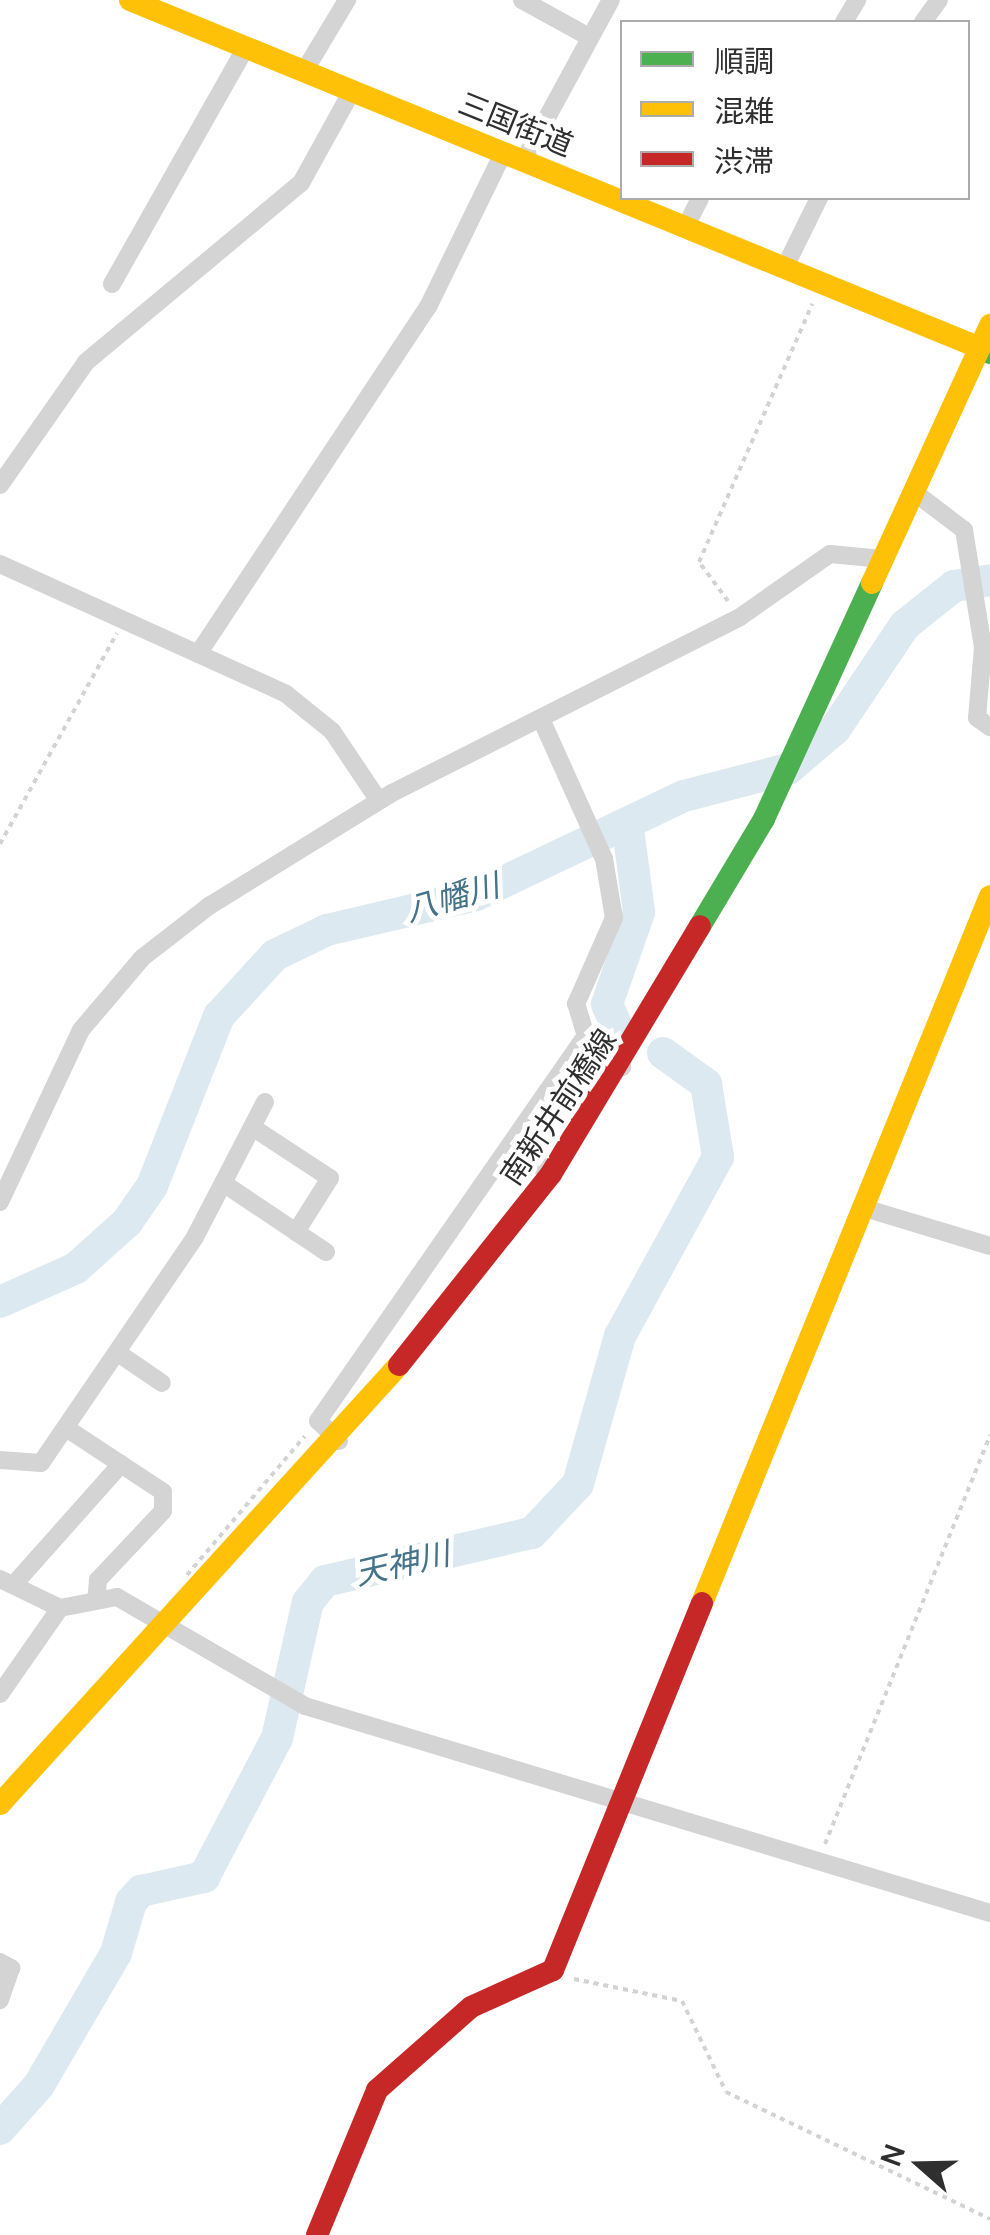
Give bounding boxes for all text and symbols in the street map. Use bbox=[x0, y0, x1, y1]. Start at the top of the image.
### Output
legend bbox=[620, 20, 970, 200]
text: 順調 bbox=[714, 40, 774, 81]
street label: 三国街道 bbox=[454, 85, 578, 163]
text: 混雑 bbox=[714, 90, 774, 131]
text: 渋滞 bbox=[714, 140, 774, 181]
water label: 八幡川 bbox=[401, 865, 503, 929]
street label: 南新井前橋線 bbox=[493, 1022, 623, 1192]
water label: 天神川 bbox=[351, 1533, 453, 1593]
north arrow bbox=[870, 2115, 970, 2215]
text: N bbox=[871, 2139, 913, 2171]

